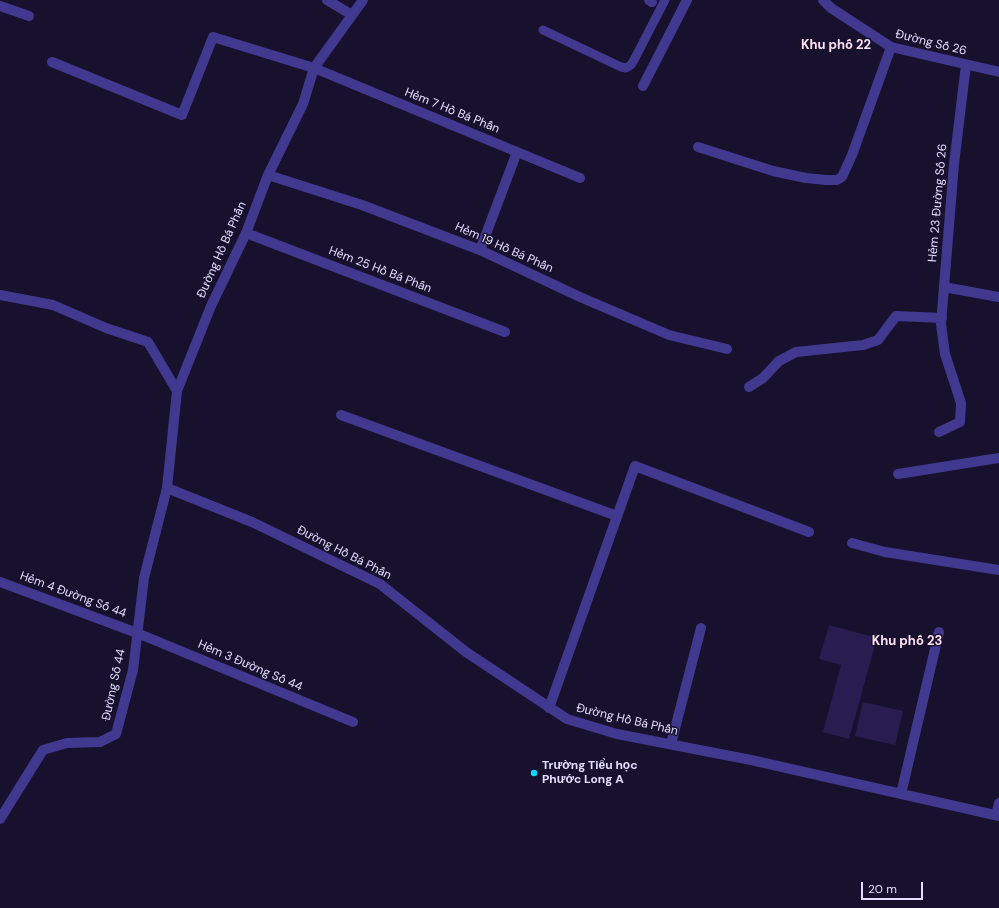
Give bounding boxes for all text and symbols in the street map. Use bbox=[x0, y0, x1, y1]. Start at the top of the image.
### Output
street label: Đường Số 26 bbox=[894, 27, 968, 59]
district label: Khu phố 22 bbox=[801, 38, 871, 54]
street label: Hẻm 7 Hồ Bá Phấn bbox=[402, 85, 502, 137]
street label: Hẻm 23 Đường Số 26 bbox=[926, 143, 950, 263]
street label: Đường Hồ Bá Phấn bbox=[194, 200, 250, 300]
street label: Hẻm 19 Hồ Bá Phấn bbox=[453, 220, 555, 276]
street label: Hẻm 25 Hồ Bá Phấn bbox=[327, 244, 433, 296]
street label: Đường Hồ Bá Phấn bbox=[294, 523, 394, 583]
street label: Hẻm 4 Đường Số 44 bbox=[18, 569, 128, 621]
district label: Khu phố 23 bbox=[872, 634, 942, 650]
street label: Hẻm 3 Đường Số 44 bbox=[196, 637, 304, 695]
street label: Đường Số 44 bbox=[99, 648, 129, 722]
street label: Đường Hồ Bá Phấn bbox=[575, 701, 679, 739]
place label: Trường Tiểu học Phước Long A bbox=[542, 759, 637, 787]
marker: Trường Tiểu học Phước Long A bbox=[529, 768, 539, 778]
scale bar bbox=[863, 874, 925, 900]
text: 20 m bbox=[868, 881, 897, 897]

